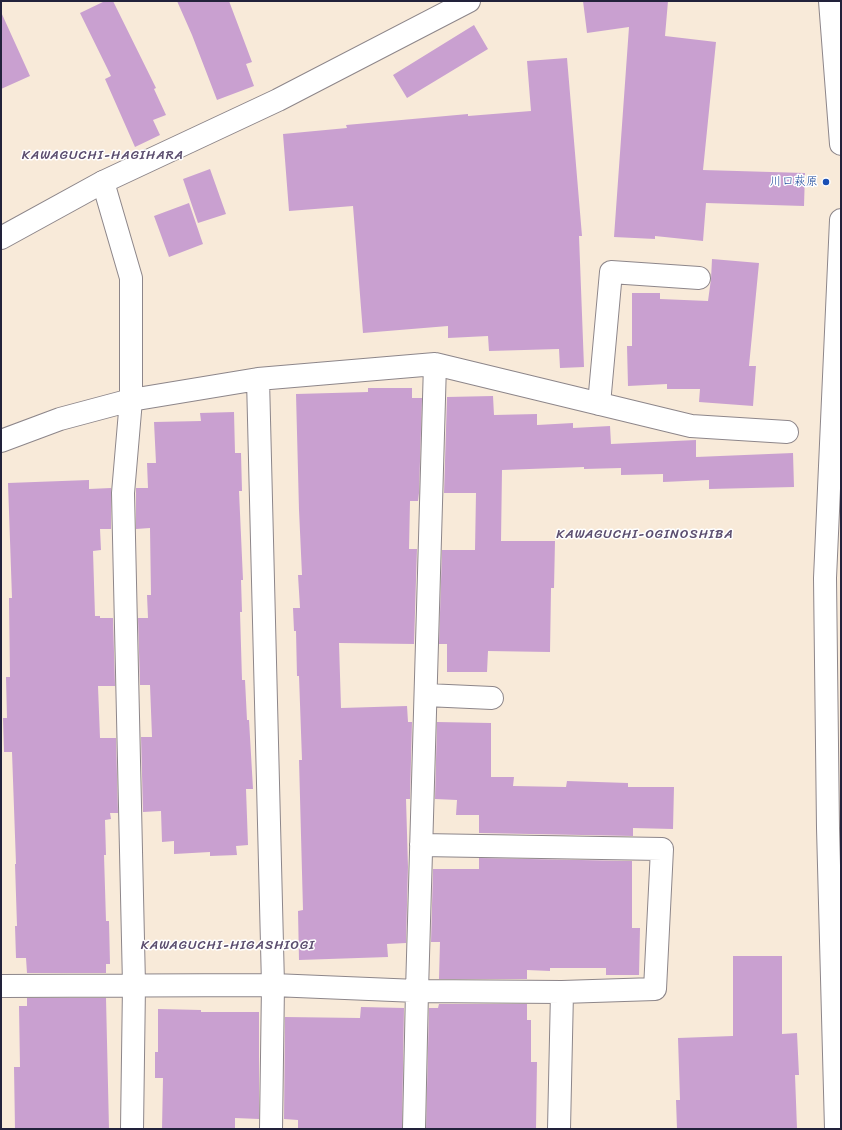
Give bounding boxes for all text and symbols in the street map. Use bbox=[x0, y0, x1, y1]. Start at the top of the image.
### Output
district label: KAWAGUCHI-HAGIHARA bbox=[22, 148, 184, 164]
place label: 川口萩原 bbox=[770, 175, 818, 189]
marker: 川口萩原 bbox=[821, 177, 831, 187]
district label: KAWAGUCHI-OGINOSHIBA bbox=[557, 527, 733, 543]
district label: KAWAGUCHI-HIGASHIOGI bbox=[142, 938, 314, 954]

